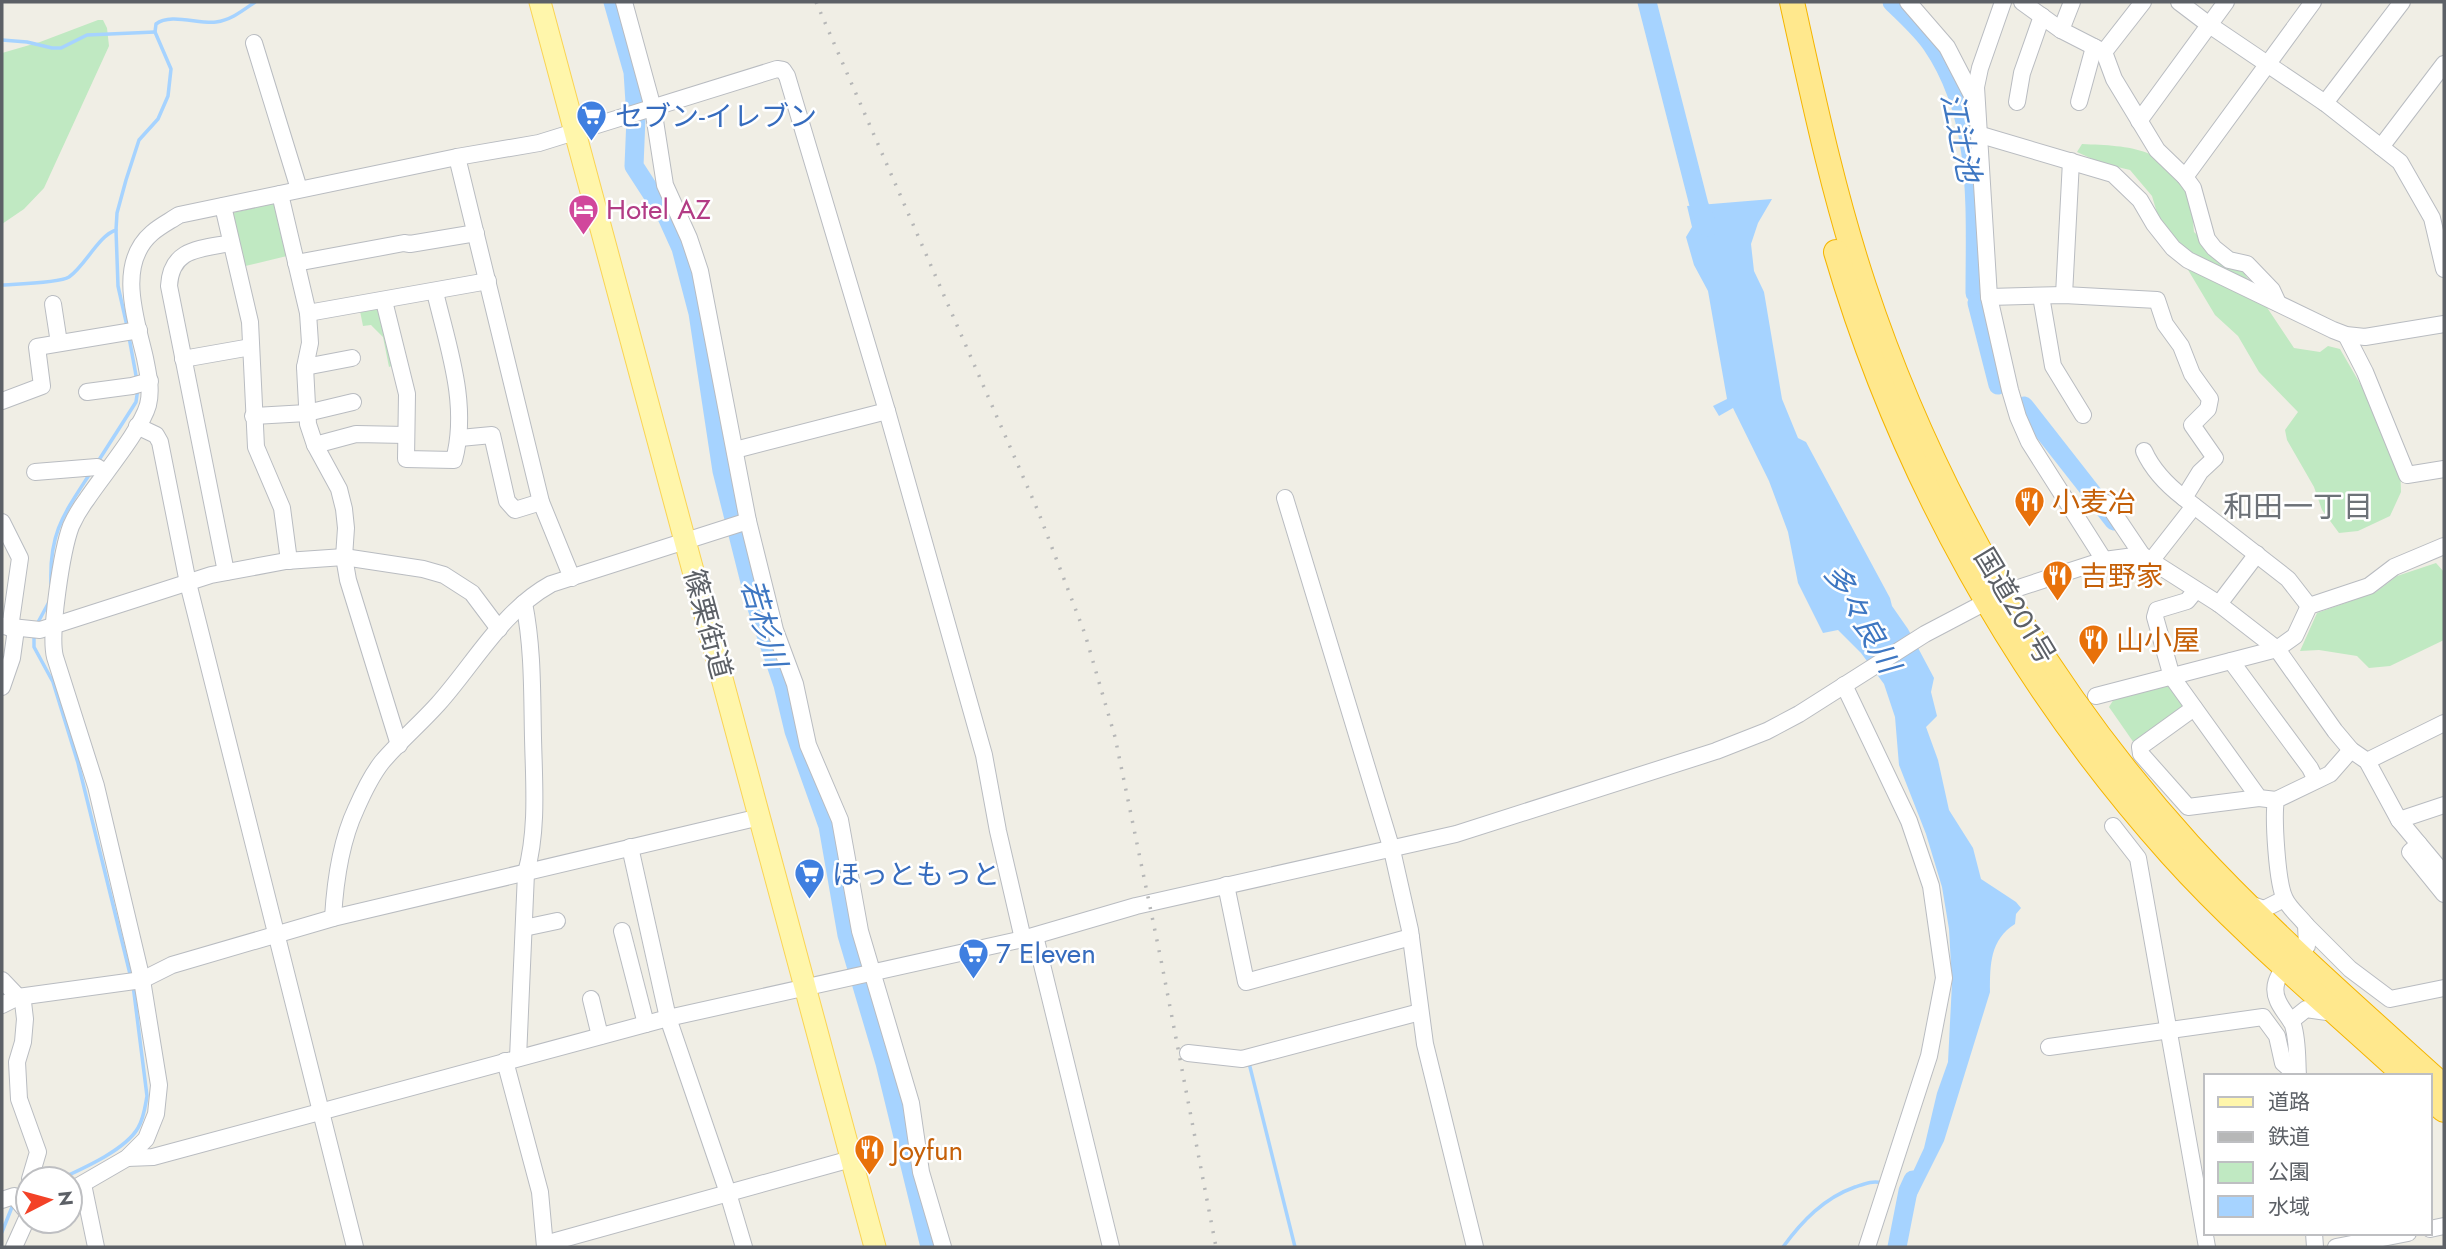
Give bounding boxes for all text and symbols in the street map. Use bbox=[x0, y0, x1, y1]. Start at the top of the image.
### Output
water label: 江辻池 bbox=[1931, 89, 1992, 188]
place label: セブン-イレブン bbox=[615, 96, 817, 137]
supermarket icon: セブン-イレブン bbox=[575, 99, 609, 143]
place label: Hotel AZ bbox=[606, 189, 711, 230]
hotel icon: Hotel AZ bbox=[566, 192, 600, 236]
place label: 小麦冶 bbox=[2052, 482, 2136, 523]
restaurant icon: 小麦冶 bbox=[2012, 485, 2046, 529]
district label: 和田一丁目 bbox=[2223, 485, 2373, 528]
street label: 国道201号 bbox=[1964, 540, 2066, 672]
water label: 多々良川 bbox=[1813, 555, 1912, 683]
place label: 吉野家 bbox=[2080, 556, 2164, 597]
restaurant icon: 吉野家 bbox=[2040, 559, 2074, 603]
street label: 篠栗街道 bbox=[674, 565, 742, 683]
water label: 若杉川 bbox=[730, 574, 799, 675]
place label: 山小屋 bbox=[2116, 620, 2200, 661]
restaurant icon: 山小屋 bbox=[2076, 623, 2110, 667]
place label: ほっともっと bbox=[832, 854, 1000, 895]
supermarket icon: ほっともっと bbox=[792, 857, 826, 901]
place label: 7 Eleven bbox=[996, 933, 1096, 974]
supermarket icon: 7 Eleven bbox=[956, 936, 990, 980]
legend bbox=[2204, 1074, 2432, 1235]
text: 道路 bbox=[2268, 1087, 2310, 1117]
text: 鉄道 bbox=[2268, 1122, 2310, 1152]
place label: Joyfun bbox=[888, 1130, 963, 1171]
restaurant icon: Joyfun bbox=[852, 1133, 886, 1177]
text: 公園 bbox=[2268, 1157, 2310, 1187]
north arrow bbox=[14, 1165, 84, 1235]
text: N bbox=[51, 1189, 80, 1207]
text: 水域 bbox=[2268, 1192, 2310, 1222]

